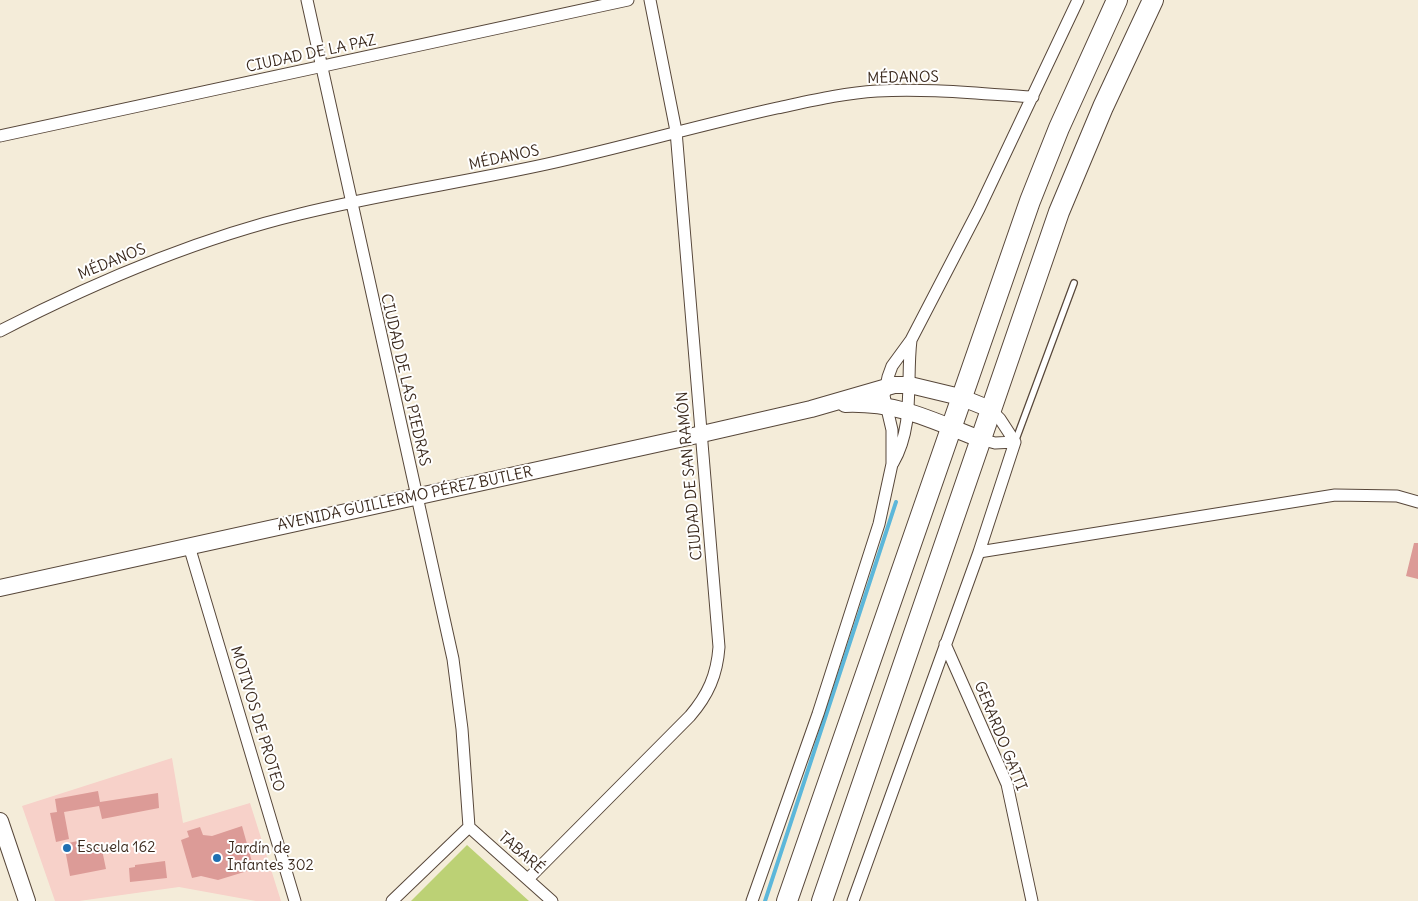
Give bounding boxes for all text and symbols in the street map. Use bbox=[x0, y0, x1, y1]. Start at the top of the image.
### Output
street label: CIUDAD DE LA PAZ bbox=[244, 31, 378, 77]
street label: MÉDANOS bbox=[867, 68, 939, 88]
street label: MÉDANOS bbox=[467, 142, 541, 174]
street label: MÉDANOS bbox=[75, 240, 149, 284]
street label: CIUDAD DE LAS PIEDRAS bbox=[376, 292, 434, 468]
street label: CIUDAD DE SAN RAMÓN bbox=[674, 391, 706, 561]
street label: AVENIDA GUILLERMO PÉREZ BUTLER bbox=[276, 463, 534, 535]
street label: MOTIVOS DE PROTEO bbox=[226, 644, 288, 794]
street label: GERARDO GATTI bbox=[970, 679, 1030, 793]
street label: TABARÉ bbox=[494, 828, 548, 878]
place label: Escuela 162 bbox=[77, 839, 155, 857]
place label: Jardín de Infantes 302 bbox=[227, 840, 314, 875]
marker: Escuela 162 bbox=[61, 842, 73, 854]
marker: Jardín de Infantes 302 bbox=[211, 852, 223, 864]

